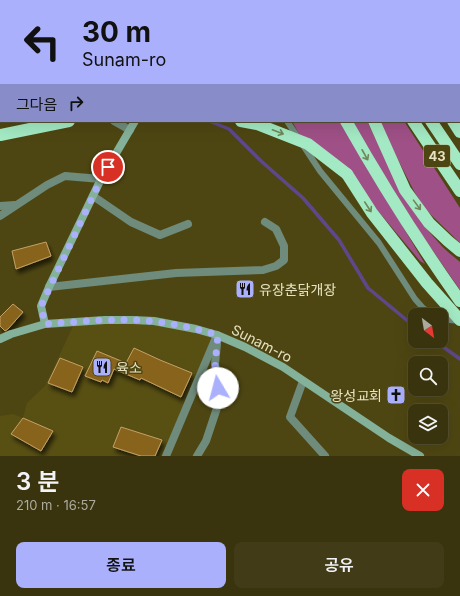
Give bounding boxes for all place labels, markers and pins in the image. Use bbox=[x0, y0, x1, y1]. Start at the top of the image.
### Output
pin bbox=[91, 150, 125, 184]
restaurant icon: 유장춘닭개장 bbox=[234, 278, 256, 300]
place label: 유장춘닭개장 bbox=[259, 281, 336, 298]
restaurant icon: 육소 bbox=[91, 356, 113, 378]
place label: 육소 bbox=[116, 359, 142, 376]
church icon: 왕성교회 bbox=[385, 384, 407, 406]
place label: 왕성교회 bbox=[330, 387, 382, 404]

